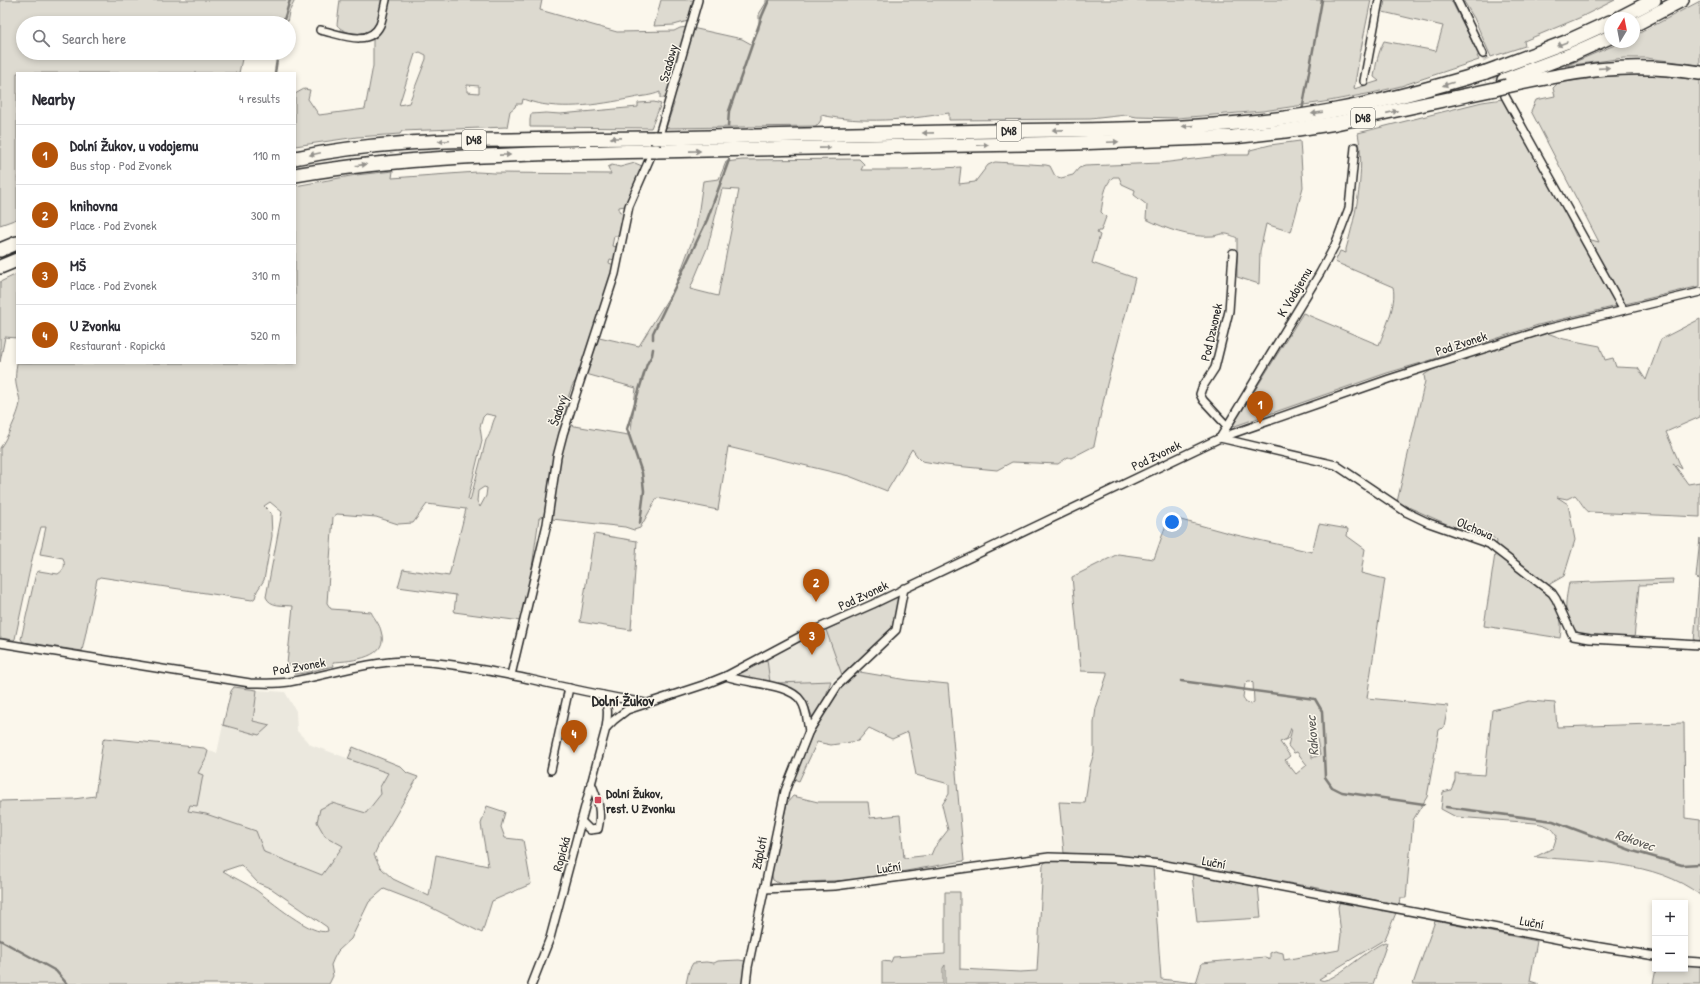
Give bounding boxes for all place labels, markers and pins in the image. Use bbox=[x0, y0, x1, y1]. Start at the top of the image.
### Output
pin: 1 bbox=[1247, 391, 1273, 424]
pin: 2 bbox=[803, 569, 829, 602]
pin: 3 bbox=[799, 622, 825, 655]
pin: 4 bbox=[561, 720, 587, 753]
place label: Dolní Žukov, rest. U Zvonku bbox=[606, 784, 676, 817]
marker: Dolní Žukov, rest. U Zvonku bbox=[593, 795, 603, 805]

